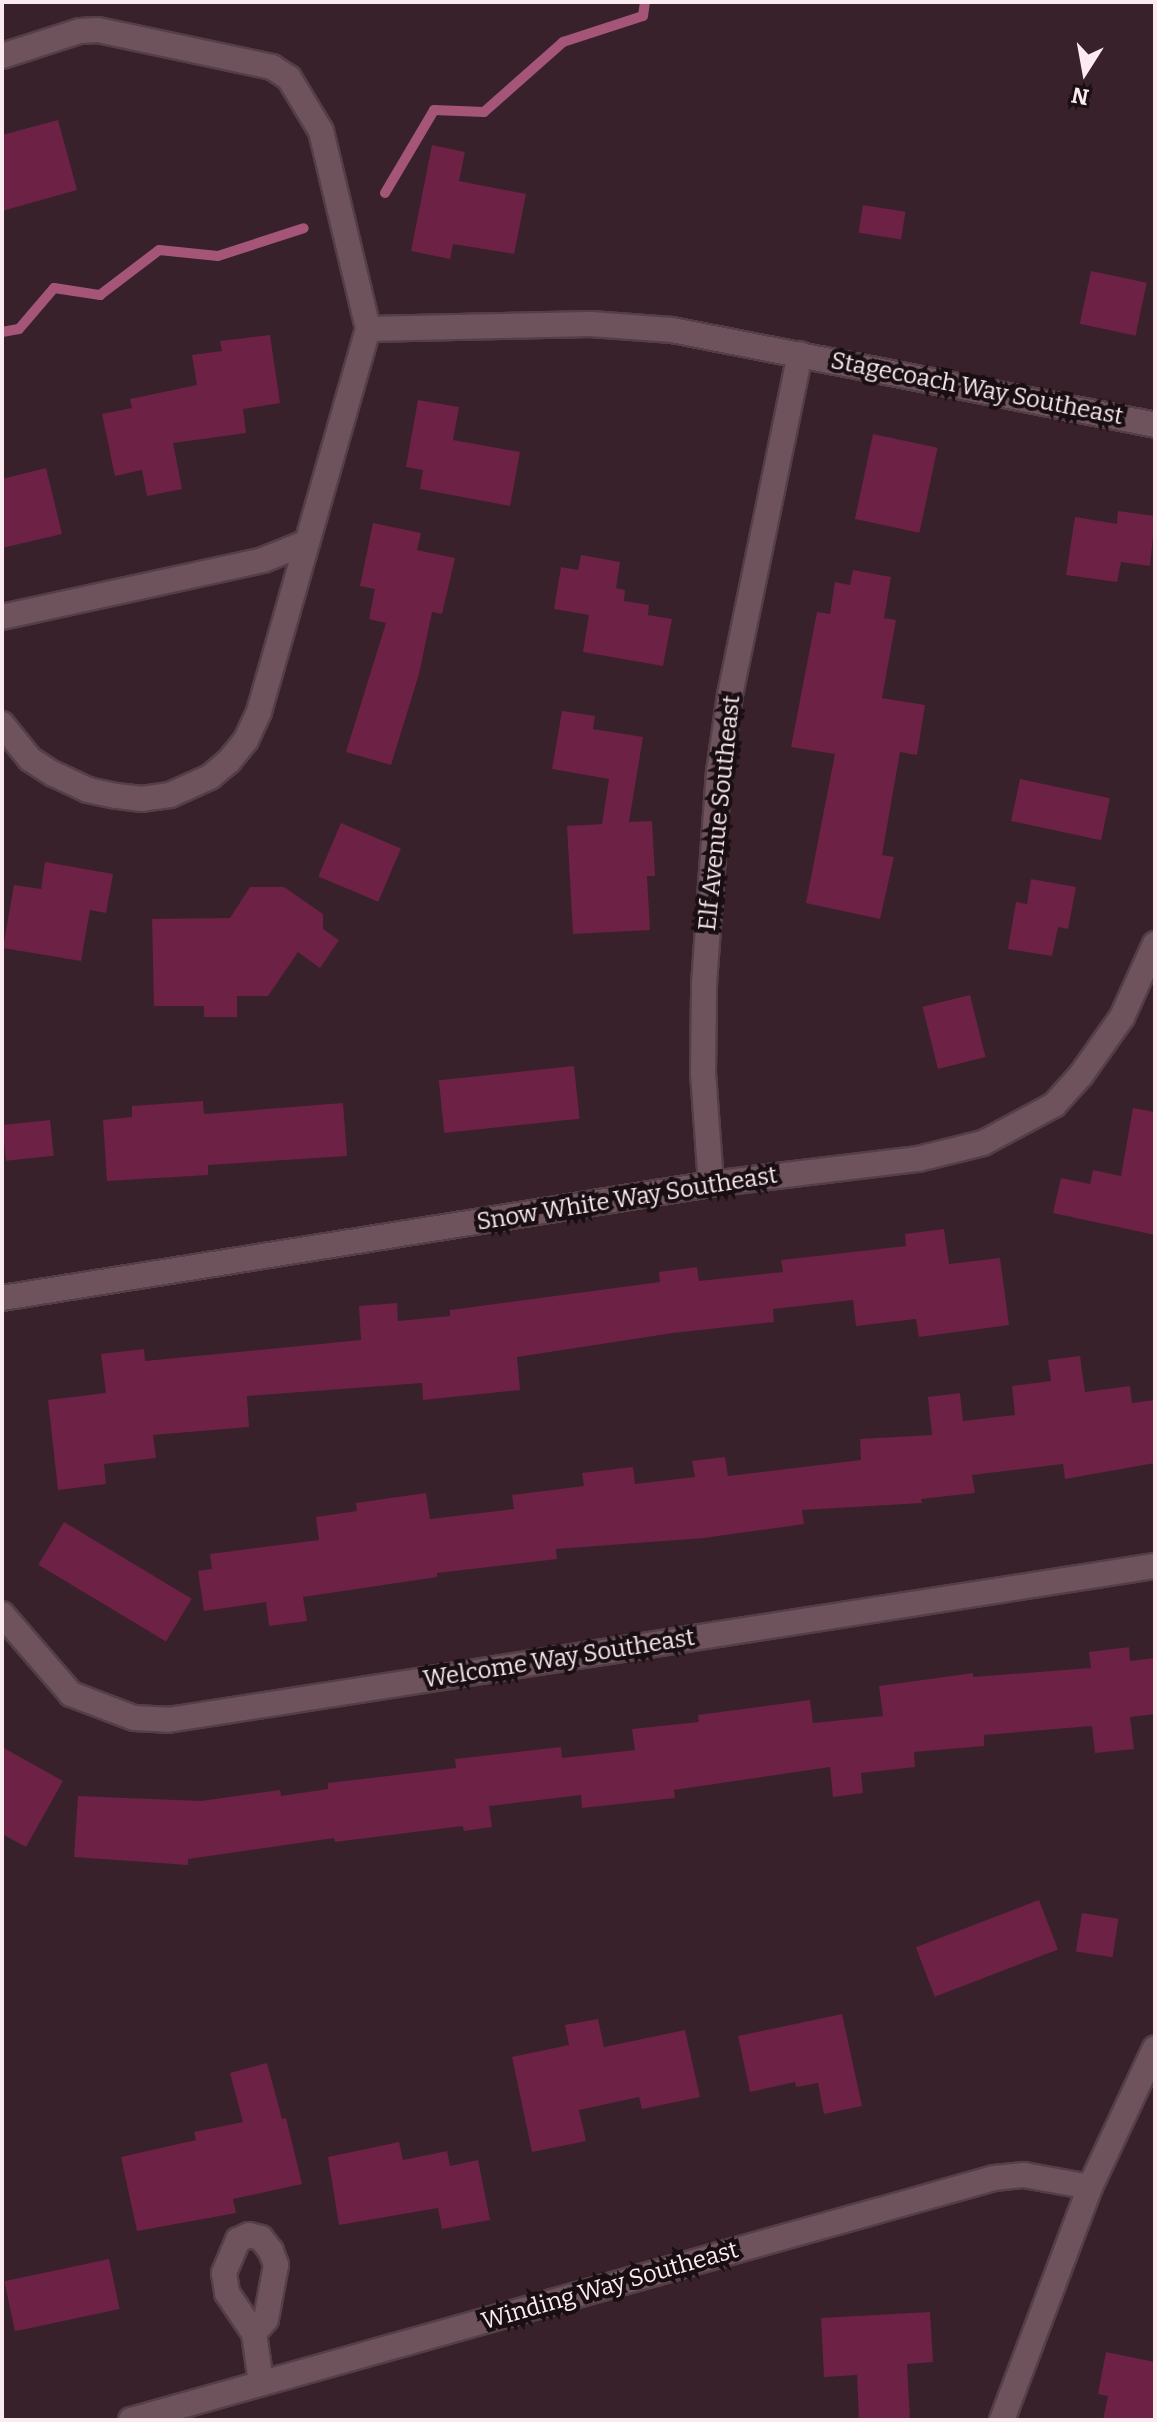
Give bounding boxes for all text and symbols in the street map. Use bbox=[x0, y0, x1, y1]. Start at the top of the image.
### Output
north arrow bbox=[1045, 32, 1125, 112]
text: N bbox=[1069, 81, 1091, 111]
street label: Stagecoach Way Southeast bbox=[828, 347, 1126, 431]
street label: Elf Avenue Southeast bbox=[693, 694, 747, 932]
street label: Snow White Way Southeast bbox=[475, 1161, 779, 1237]
street label: Welcome Way Southeast bbox=[421, 1623, 697, 1695]
street label: Winding Way Southeast bbox=[478, 2236, 742, 2336]

